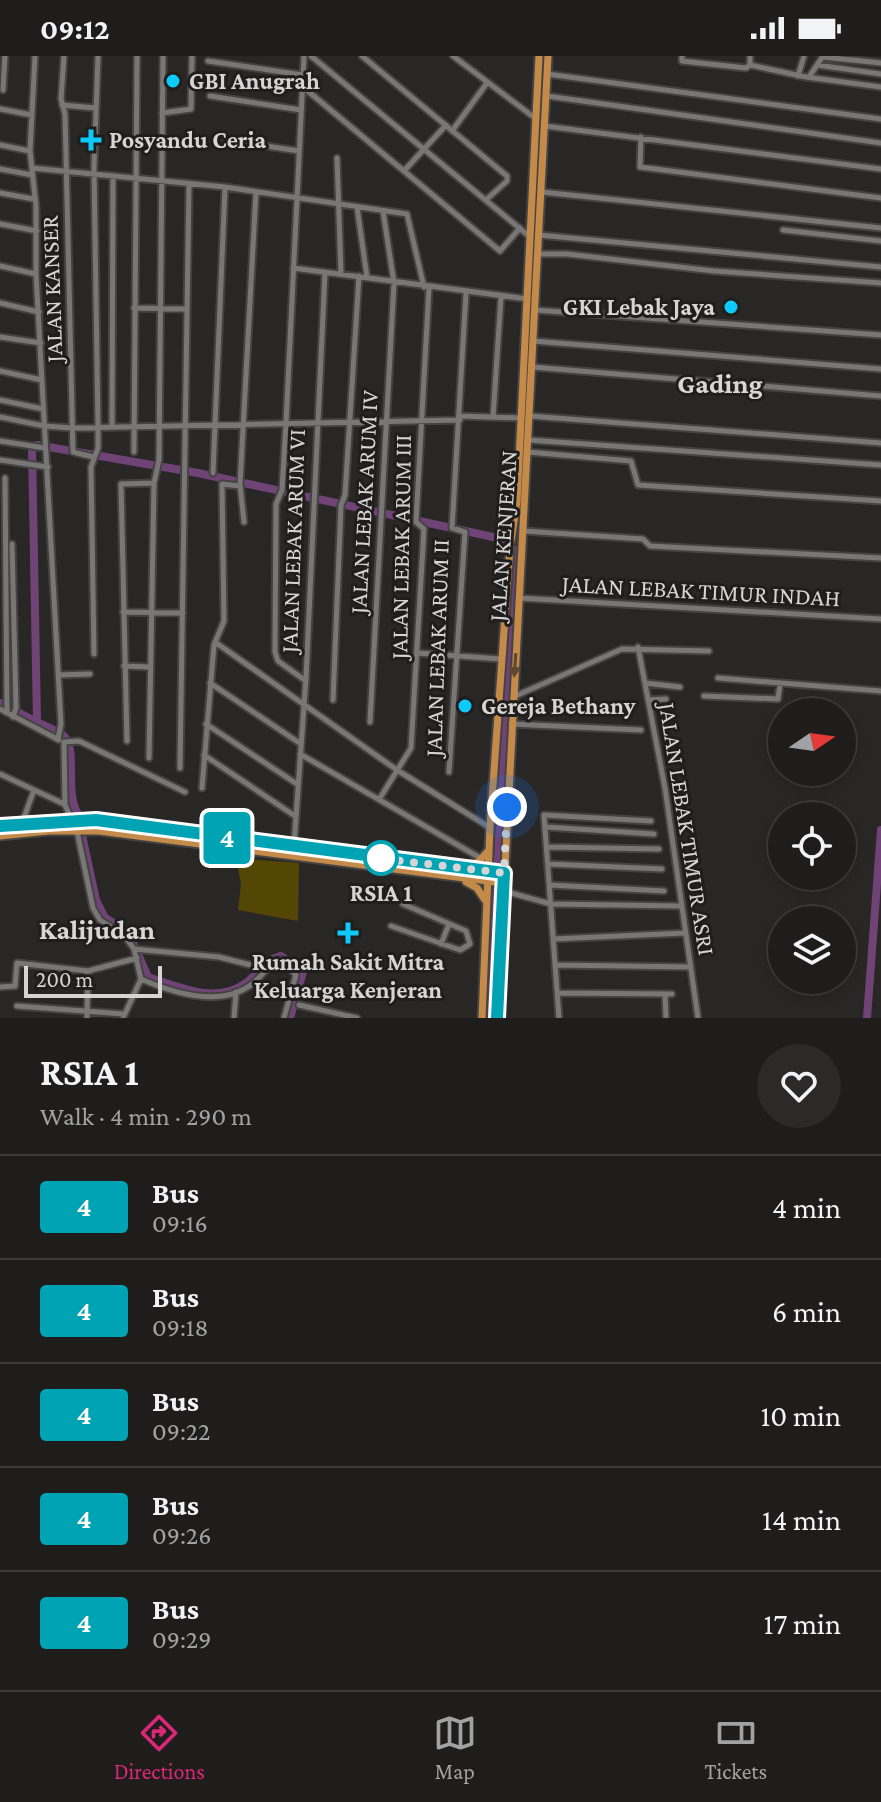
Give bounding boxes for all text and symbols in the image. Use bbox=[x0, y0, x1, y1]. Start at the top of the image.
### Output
text: 09:12 bbox=[40, 12, 109, 45]
place label: GBI Anugrah bbox=[189, 67, 320, 94]
marker: GBI Anugrah bbox=[164, 72, 182, 90]
place label: Posyandu Ceria bbox=[109, 126, 266, 153]
marker: Posyandu Ceria bbox=[80, 129, 102, 151]
street label: JALAN KANSER bbox=[35, 214, 68, 365]
place label: GKI Lebak Jaya bbox=[563, 293, 715, 320]
marker: GKI Lebak Jaya bbox=[722, 298, 740, 316]
district label: Gading bbox=[677, 368, 763, 399]
street label: JALAN LEBAK ARUM IV bbox=[344, 389, 383, 617]
street label: JALAN LEBAK ARUM VI bbox=[275, 428, 310, 655]
street label: JALAN LEBAK ARUM III bbox=[385, 434, 416, 662]
street label: JALAN KENJERAN bbox=[483, 449, 522, 624]
street label: JALAN LEBAK ARUM II bbox=[419, 539, 454, 759]
street label: JALAN LEBAK TIMUR INDAH bbox=[559, 570, 841, 611]
one-way arrow bbox=[508, 653, 521, 678]
place label: Gereja Bethany bbox=[481, 692, 636, 720]
marker: Gereja Bethany bbox=[456, 697, 474, 715]
north arrow bbox=[768, 698, 856, 786]
map controls bbox=[768, 698, 856, 994]
street label: JALAN LEBAK TIMUR ASRI bbox=[654, 699, 721, 957]
your location bbox=[487, 787, 527, 827]
button: locate bbox=[768, 802, 856, 890]
line badge: 4 bbox=[201, 812, 253, 864]
text: 4 bbox=[219, 822, 235, 853]
marker: RSIA 1 bbox=[364, 841, 398, 875]
place label: RSIA 1 bbox=[350, 879, 412, 906]
button: layers bbox=[768, 906, 856, 994]
district label: Kalijudan bbox=[39, 914, 155, 945]
marker: Rumah Sakit Mitra Keluarga Kenjeran bbox=[337, 922, 359, 944]
place label: Rumah Sakit Mitra Keluarga Kenjeran bbox=[252, 948, 445, 1004]
scale bar bbox=[24, 962, 162, 998]
text: 200 m bbox=[36, 967, 93, 992]
button: heart bbox=[757, 1044, 841, 1128]
text: RSIA 1 bbox=[40, 1051, 139, 1093]
text: Walk · 4 min · 290 m bbox=[40, 1102, 252, 1131]
text: Bus bbox=[152, 1176, 199, 1209]
text: 4 bbox=[76, 1191, 92, 1222]
text: 4 min bbox=[772, 1191, 841, 1224]
text: 09:16 bbox=[152, 1209, 208, 1238]
text: Bus bbox=[152, 1280, 199, 1313]
text: 4 bbox=[76, 1295, 92, 1326]
text: 6 min bbox=[772, 1295, 841, 1328]
text: 09:18 bbox=[152, 1313, 208, 1342]
text: Bus bbox=[152, 1384, 199, 1417]
text: 4 bbox=[76, 1399, 92, 1430]
text: 10 min bbox=[760, 1399, 841, 1432]
text: 09:22 bbox=[152, 1417, 211, 1446]
text: Bus bbox=[152, 1488, 199, 1521]
text: 4 bbox=[76, 1503, 92, 1534]
text: 14 min bbox=[762, 1503, 841, 1536]
text: 09:26 bbox=[152, 1521, 211, 1550]
text: Bus bbox=[152, 1592, 199, 1625]
text: 4 bbox=[76, 1607, 92, 1638]
text: 17 min bbox=[764, 1607, 841, 1640]
text: 09:29 bbox=[152, 1625, 211, 1654]
tab: Directions bbox=[114, 1711, 205, 1784]
tab: Map bbox=[433, 1711, 477, 1784]
tab: Tickets bbox=[705, 1711, 767, 1784]

